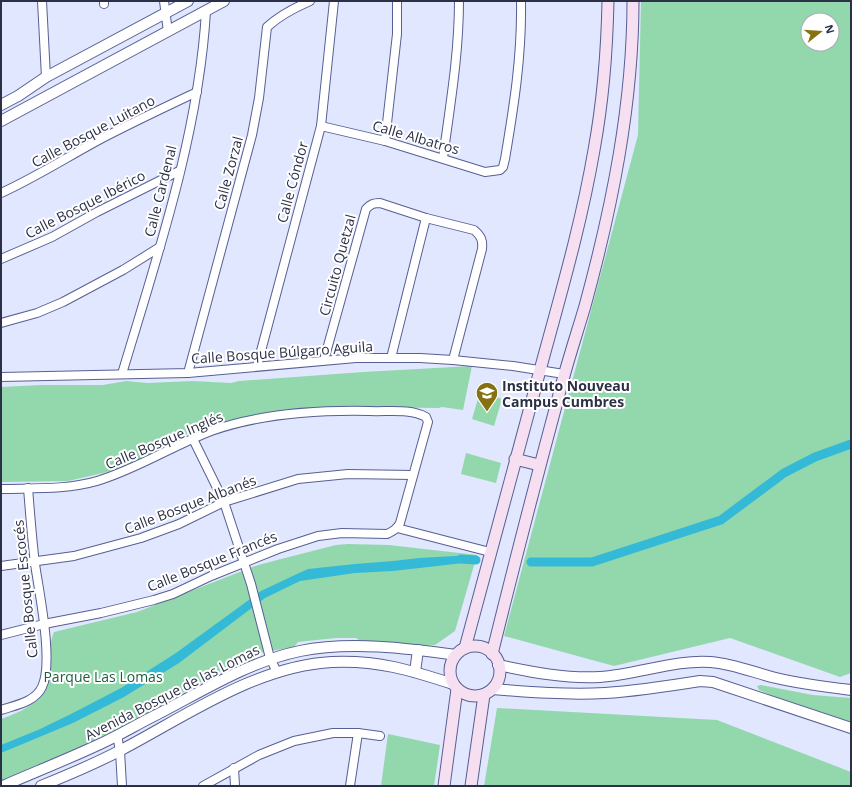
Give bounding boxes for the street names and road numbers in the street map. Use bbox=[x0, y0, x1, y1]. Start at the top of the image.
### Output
street label: Calle Bosque Luitano bbox=[28, 90, 158, 172]
street label: Calle Albatros bbox=[370, 116, 462, 159]
street label: Calle Zorzal bbox=[209, 134, 247, 212]
street label: Calle Cóndor bbox=[272, 139, 312, 225]
street label: Calle Cardenal bbox=[139, 143, 181, 239]
street label: Calle Bosque Ibérico bbox=[22, 165, 148, 243]
street label: Circuito Quetzal bbox=[314, 212, 360, 318]
street label: Calle Bosque Búlgaro Aguila bbox=[190, 336, 374, 368]
street label: Calle Bosque Inglés bbox=[102, 406, 226, 473]
street label: Calle Bosque Albanés bbox=[121, 470, 259, 538]
street label: Calle Bosque Escocés bbox=[8, 519, 42, 659]
street label: Calle Bosque Francés bbox=[144, 526, 280, 596]
street label: Avenida Bosque de las Lomas bbox=[82, 639, 263, 744]

